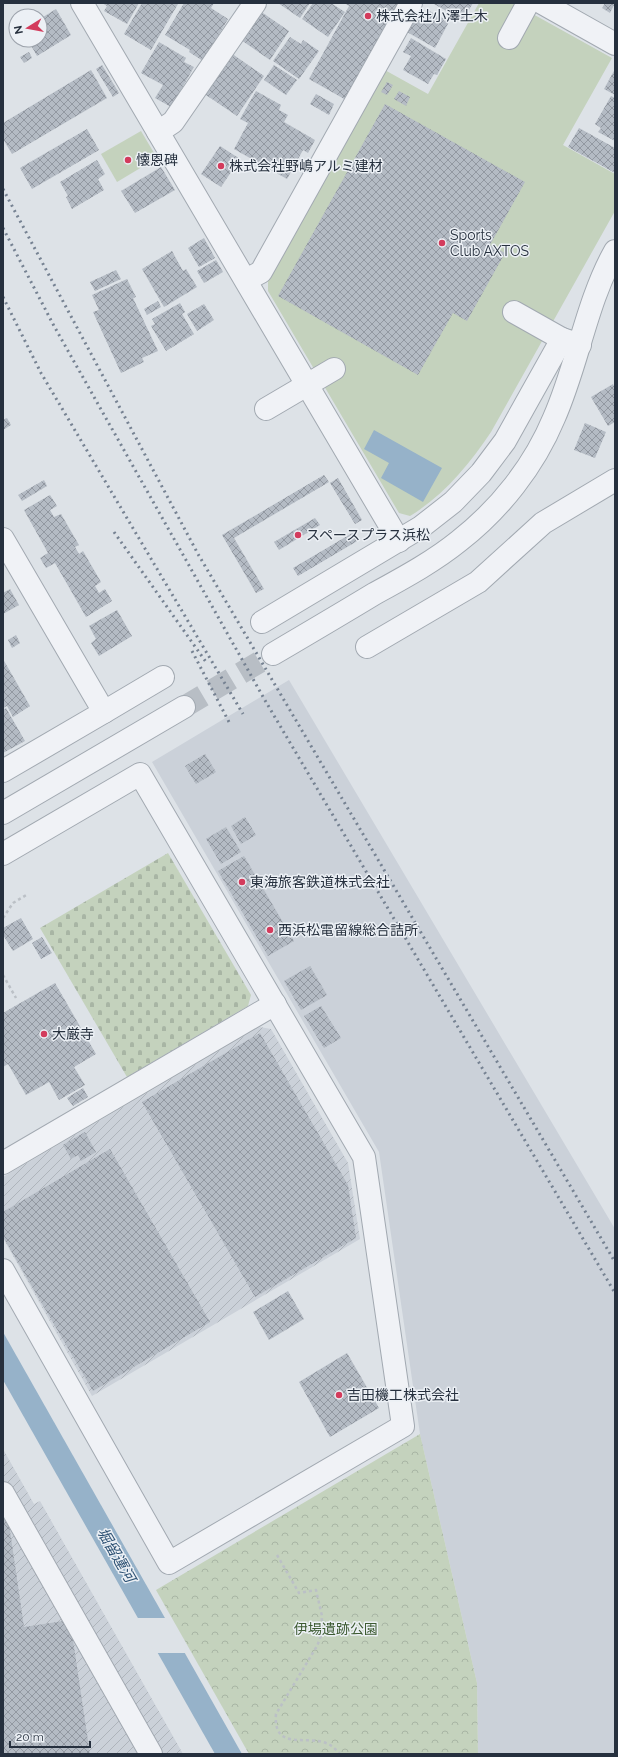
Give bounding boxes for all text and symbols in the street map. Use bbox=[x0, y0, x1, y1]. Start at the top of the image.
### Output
north arrow bbox=[8, 8, 48, 48]
place label: 株式会社小澤土木 bbox=[376, 8, 488, 24]
marker: 株式会社小澤土木 bbox=[363, 11, 373, 21]
text: N bbox=[11, 24, 26, 35]
place label: 懐恩碑 bbox=[136, 152, 178, 168]
marker: 懐恩碑 bbox=[123, 155, 133, 165]
place label: 株式会社野嶋アルミ建材 bbox=[229, 158, 383, 174]
marker: 株式会社野嶋アルミ建材 bbox=[216, 161, 226, 171]
place label: Sports Club AXTOS bbox=[450, 227, 530, 259]
marker: Sports Club AXTOS bbox=[437, 238, 447, 248]
place label: スペースプラス浜松 bbox=[306, 527, 430, 543]
marker: スペースプラス浜松 bbox=[293, 530, 303, 540]
place label: 東海旅客鉄道株式会社 bbox=[250, 874, 390, 890]
marker: 東海旅客鉄道株式会社 bbox=[237, 877, 247, 887]
place label: 西浜松電留線総合詰所 bbox=[278, 922, 418, 938]
marker: 西浜松電留線総合詰所 bbox=[265, 925, 275, 935]
place label: 大厳寺 bbox=[52, 1026, 94, 1042]
marker: 大厳寺 bbox=[39, 1029, 49, 1039]
place label: 吉田機工株式会社 bbox=[347, 1387, 459, 1403]
marker: 吉田機工株式会社 bbox=[334, 1390, 344, 1400]
water label: 堀留運河 bbox=[93, 1525, 140, 1588]
park label: 伊場遺跡公園 bbox=[294, 1621, 378, 1637]
scale bar bbox=[10, 1723, 90, 1749]
text: 20 m bbox=[16, 1730, 44, 1744]

